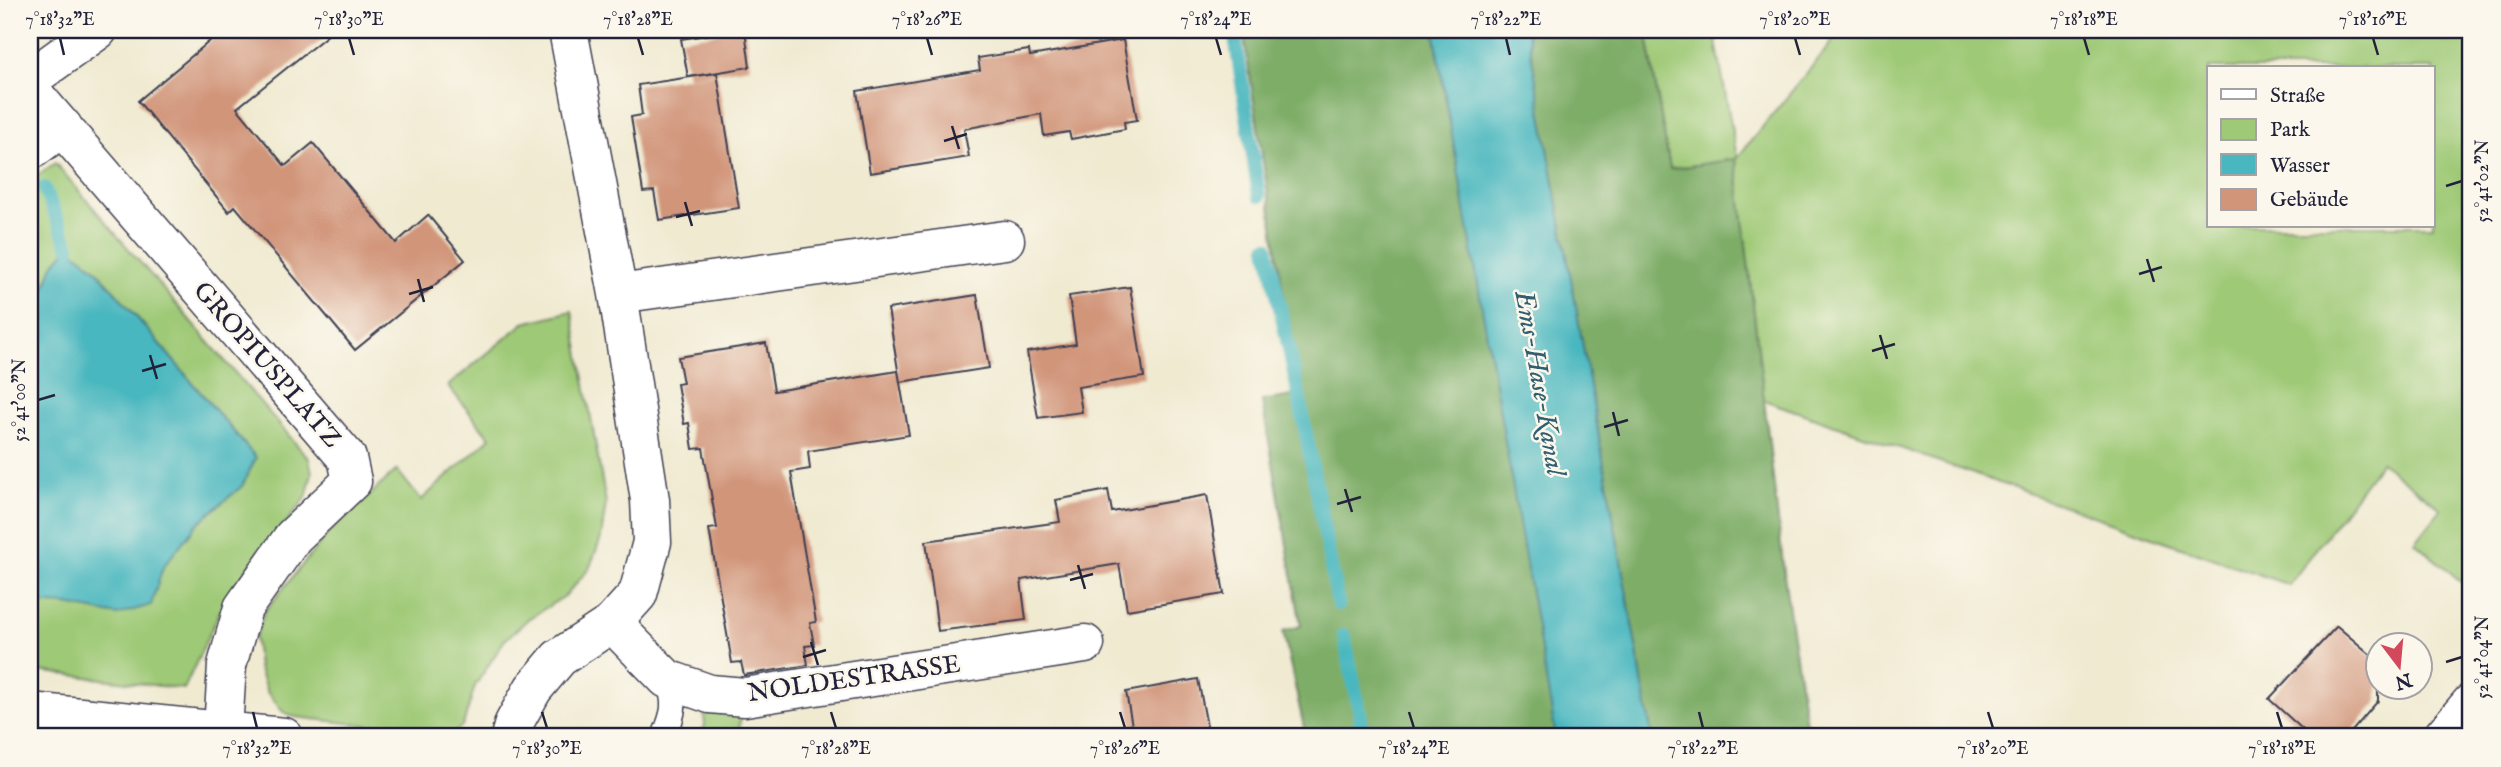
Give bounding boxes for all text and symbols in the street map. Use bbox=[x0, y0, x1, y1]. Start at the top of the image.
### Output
text: 7°18'32"E bbox=[25, 9, 95, 32]
text: 7°18'30"E bbox=[314, 9, 384, 32]
text: 7°18'28"E bbox=[603, 9, 673, 32]
text: 7°18'26"E bbox=[892, 9, 962, 32]
text: 7°18'24"E bbox=[1180, 9, 1252, 32]
text: 7°18'22"E bbox=[1470, 9, 1542, 32]
text: 7°18'20"E bbox=[1759, 9, 1831, 32]
text: 7°18'18"E bbox=[2050, 9, 2118, 32]
text: 7°18'16"E bbox=[2339, 9, 2407, 32]
legend bbox=[2207, 66, 2434, 228]
text: Straße bbox=[2270, 83, 2326, 110]
text: Park bbox=[2270, 117, 2311, 144]
text: 52°41'02"N bbox=[2472, 139, 2495, 222]
text: Wasser bbox=[2270, 153, 2330, 180]
text: Gebäude bbox=[2270, 187, 2349, 214]
street label: GROPIUSPLATZ bbox=[186, 275, 348, 455]
water label: Ems-Hase-Kanal bbox=[1505, 287, 1573, 481]
text: 52°41'00"N bbox=[9, 358, 32, 442]
text: 52°41'04"N bbox=[2472, 615, 2495, 699]
north arrow bbox=[2364, 630, 2434, 700]
street label: NOLDESTRASSE bbox=[745, 648, 963, 710]
text: N bbox=[2391, 666, 2415, 694]
text: 7°18'32"E bbox=[222, 738, 292, 761]
text: 7°18'30"E bbox=[512, 738, 582, 761]
text: 7°18'28"E bbox=[801, 738, 871, 761]
text: 7°18'26"E bbox=[1090, 738, 1160, 761]
text: 7°18'24"E bbox=[1378, 738, 1450, 761]
text: 7°18'22"E bbox=[1667, 738, 1739, 761]
text: 7°18'20"E bbox=[1957, 738, 2029, 761]
text: 7°18'18"E bbox=[2248, 738, 2316, 761]

